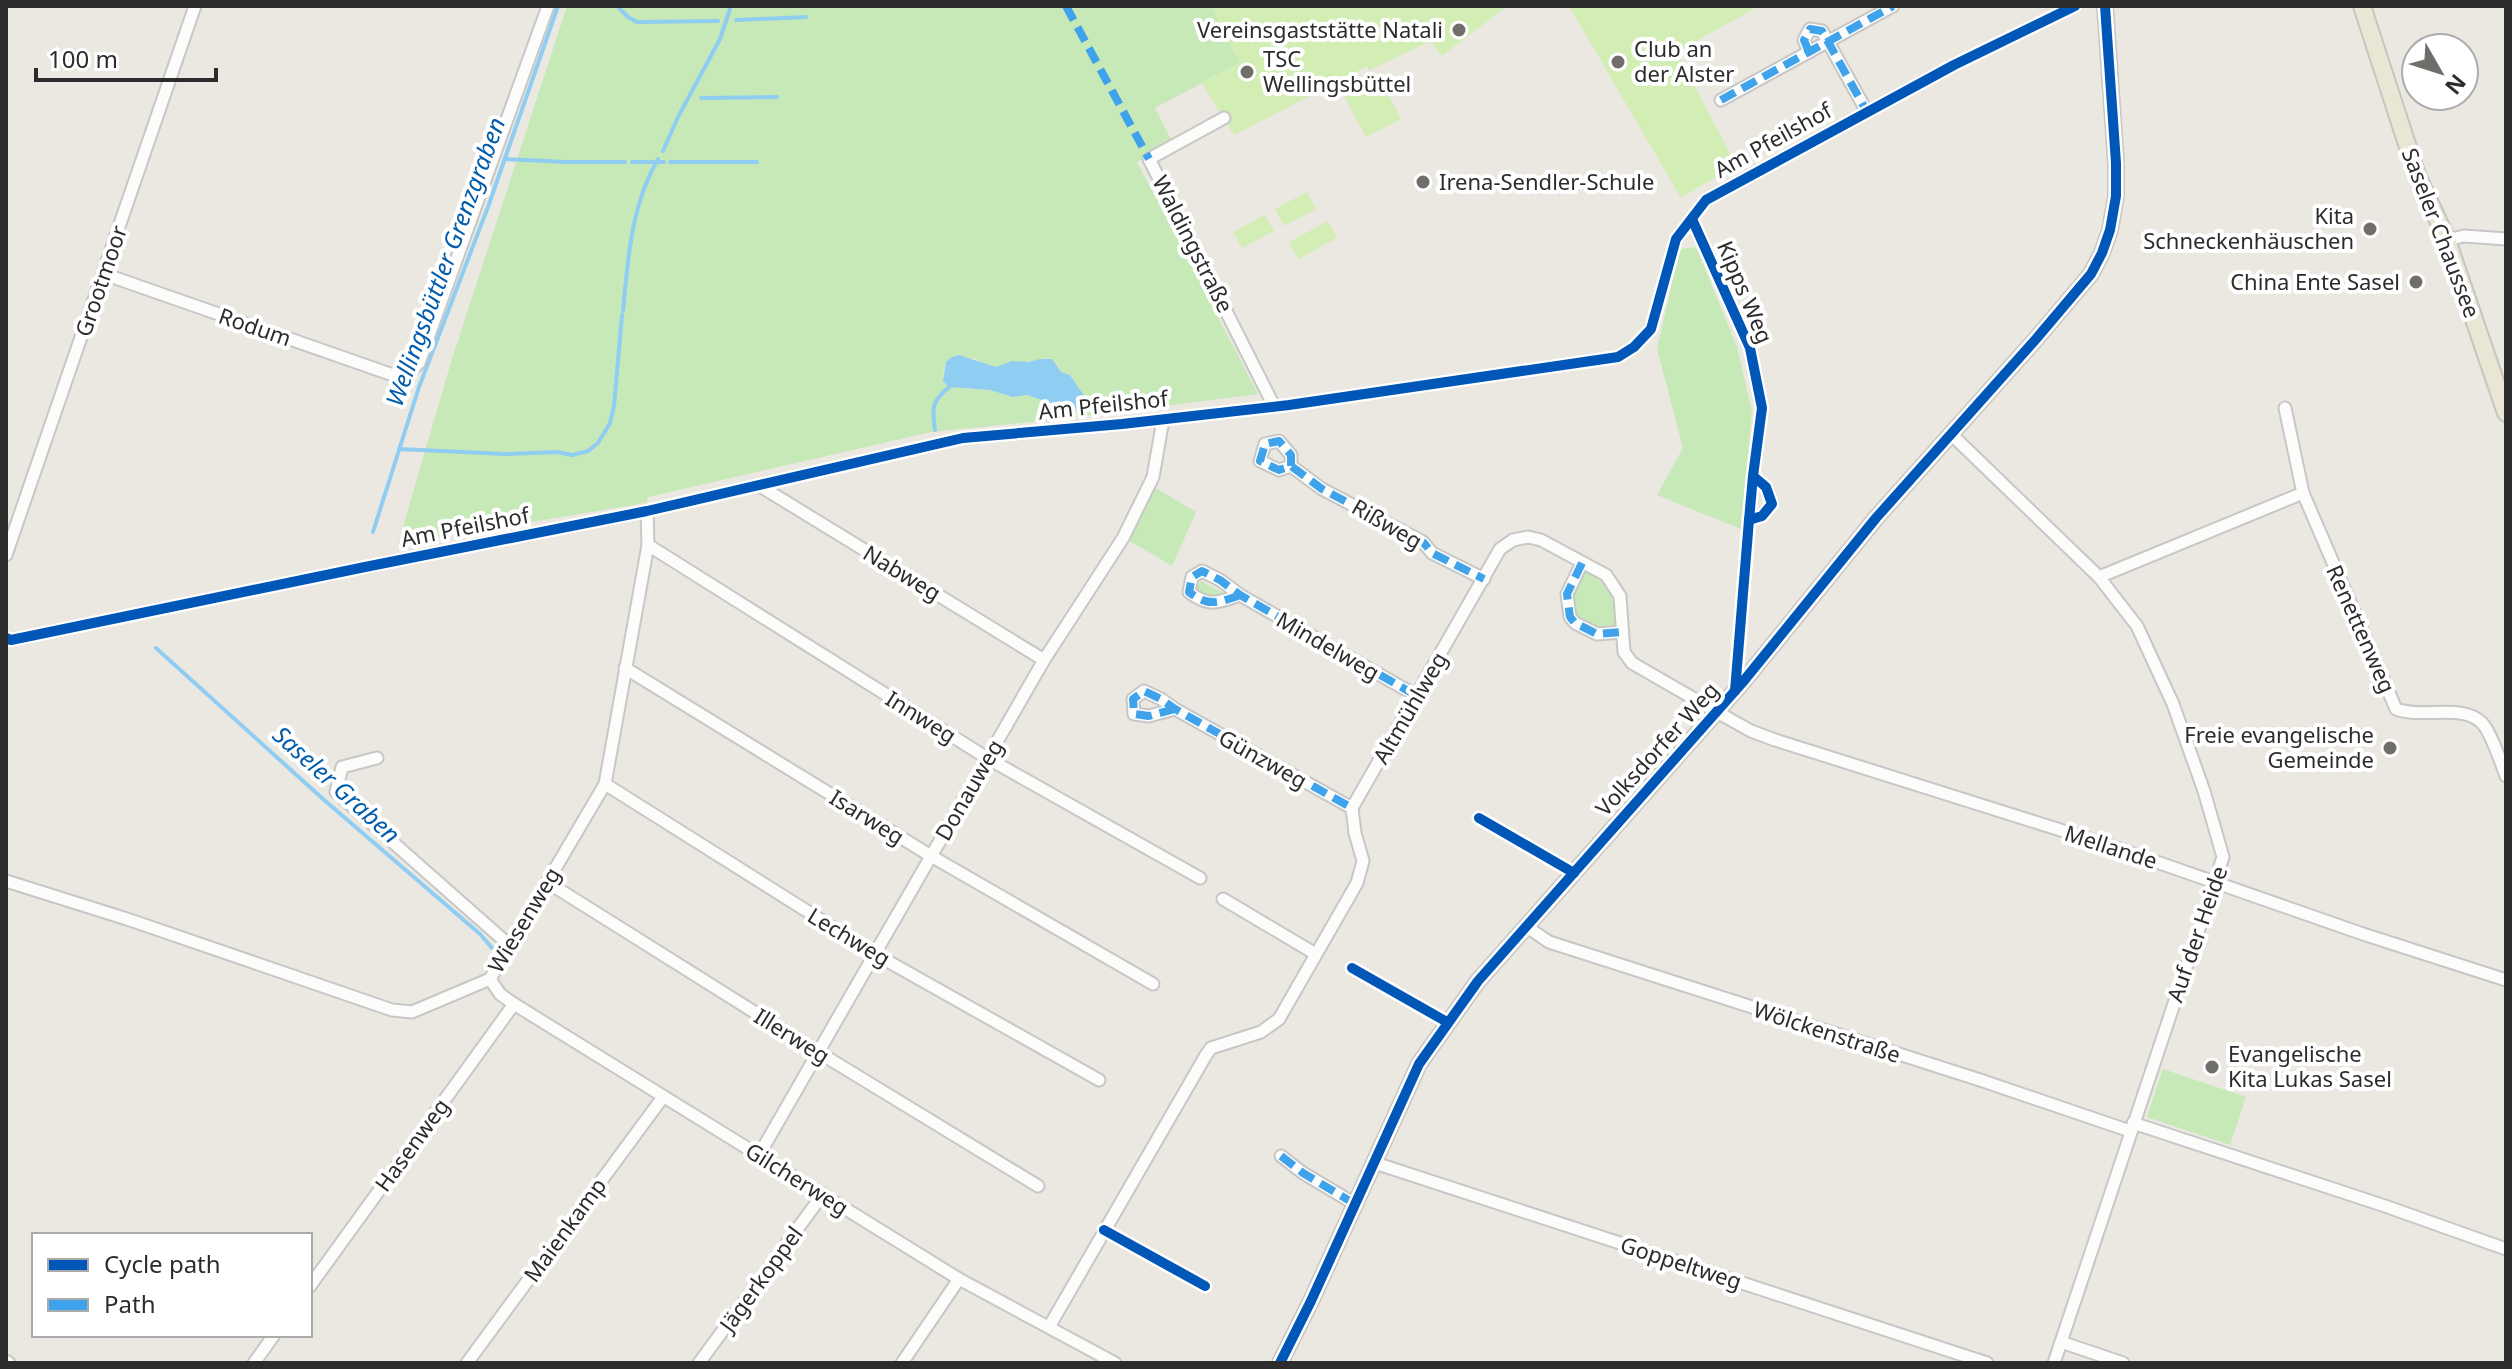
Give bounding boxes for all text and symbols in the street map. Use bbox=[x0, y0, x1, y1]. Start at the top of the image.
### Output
place label: Vereinsgaststätte Natali bbox=[1197, 14, 1443, 44]
marker: Vereinsgaststätte Natali bbox=[1450, 21, 1468, 39]
scale bar bbox=[36, 32, 216, 82]
north arrow bbox=[2400, 32, 2480, 112]
place label: Club an der Alster bbox=[1634, 33, 1734, 88]
text: 100 m bbox=[48, 42, 118, 75]
place label: TSC Wellingsbüttel bbox=[1263, 43, 1411, 98]
marker: Club an der Alster bbox=[1609, 53, 1627, 71]
marker: TSC Wellingsbüttel bbox=[1238, 63, 1256, 81]
text: N bbox=[2439, 69, 2474, 102]
street label: Am Pfeilshof bbox=[1708, 94, 1838, 184]
water label: Wellingsbüttler Grenzgraben bbox=[377, 113, 512, 410]
street label: Saseler Chaussee bbox=[2396, 143, 2488, 322]
place label: Irena-Sendler-Schule bbox=[1439, 166, 1654, 196]
street label: Waldingstraße bbox=[1146, 170, 1241, 317]
marker: Irena-Sendler-Schule bbox=[1414, 173, 1432, 191]
place label: Kita Schneckenhäuschen bbox=[2143, 200, 2354, 255]
marker: Kita Schneckenhäuschen bbox=[2361, 220, 2379, 238]
street label: Grootmoor bbox=[67, 221, 133, 340]
street label: Kipps Weg bbox=[1711, 236, 1781, 347]
place label: China Ente Sasel bbox=[2230, 266, 2400, 296]
marker: China Ente Sasel bbox=[2407, 273, 2425, 291]
street label: Rodum bbox=[215, 300, 296, 352]
street label: Am Pfeilshof bbox=[1037, 382, 1171, 426]
street label: Rißweg bbox=[1347, 491, 1428, 555]
street label: Am Pfeilshof bbox=[398, 499, 533, 553]
street label: Nabweg bbox=[858, 537, 947, 607]
street label: Renettenweg bbox=[2320, 560, 2404, 697]
street label: Mindelweg bbox=[1272, 604, 1385, 687]
street label: Altmühlweg bbox=[1365, 646, 1453, 769]
street label: Volksdorfer Weg bbox=[1588, 675, 1725, 822]
street label: Innweg bbox=[881, 683, 963, 750]
water label: Saseler Graben bbox=[266, 718, 408, 850]
place label: Freie evangelische Gemeinde bbox=[2184, 719, 2374, 774]
street label: Günzweg bbox=[1214, 722, 1313, 795]
street label: Donauweg bbox=[927, 733, 1009, 846]
marker: Freie evangelische Gemeinde bbox=[2381, 739, 2399, 757]
street label: Isarweg bbox=[825, 782, 911, 851]
street label: Mellande bbox=[2061, 817, 2161, 875]
street label: Wiesenweg bbox=[480, 861, 566, 978]
street label: Auf der Heide bbox=[2159, 862, 2233, 1006]
street label: Lechweg bbox=[803, 900, 896, 973]
street label: Wölckenstraße bbox=[1750, 993, 1905, 1069]
street label: Illerweg bbox=[749, 1000, 836, 1070]
place label: Evangelische Kita Lukas Sasel bbox=[2228, 1038, 2392, 1093]
marker: Evangelische Kita Lukas Sasel bbox=[2203, 1058, 2221, 1076]
street label: Hasenweg bbox=[367, 1092, 455, 1197]
street label: Gilcherweg bbox=[740, 1135, 855, 1222]
street label: Maienkamp bbox=[516, 1171, 612, 1288]
street label: Jägerkoppel bbox=[711, 1220, 809, 1339]
street label: Goppeltweg bbox=[1617, 1228, 1746, 1296]
legend bbox=[32, 1233, 312, 1337]
text: Cycle path bbox=[104, 1247, 221, 1280]
text: Path bbox=[104, 1287, 155, 1320]

